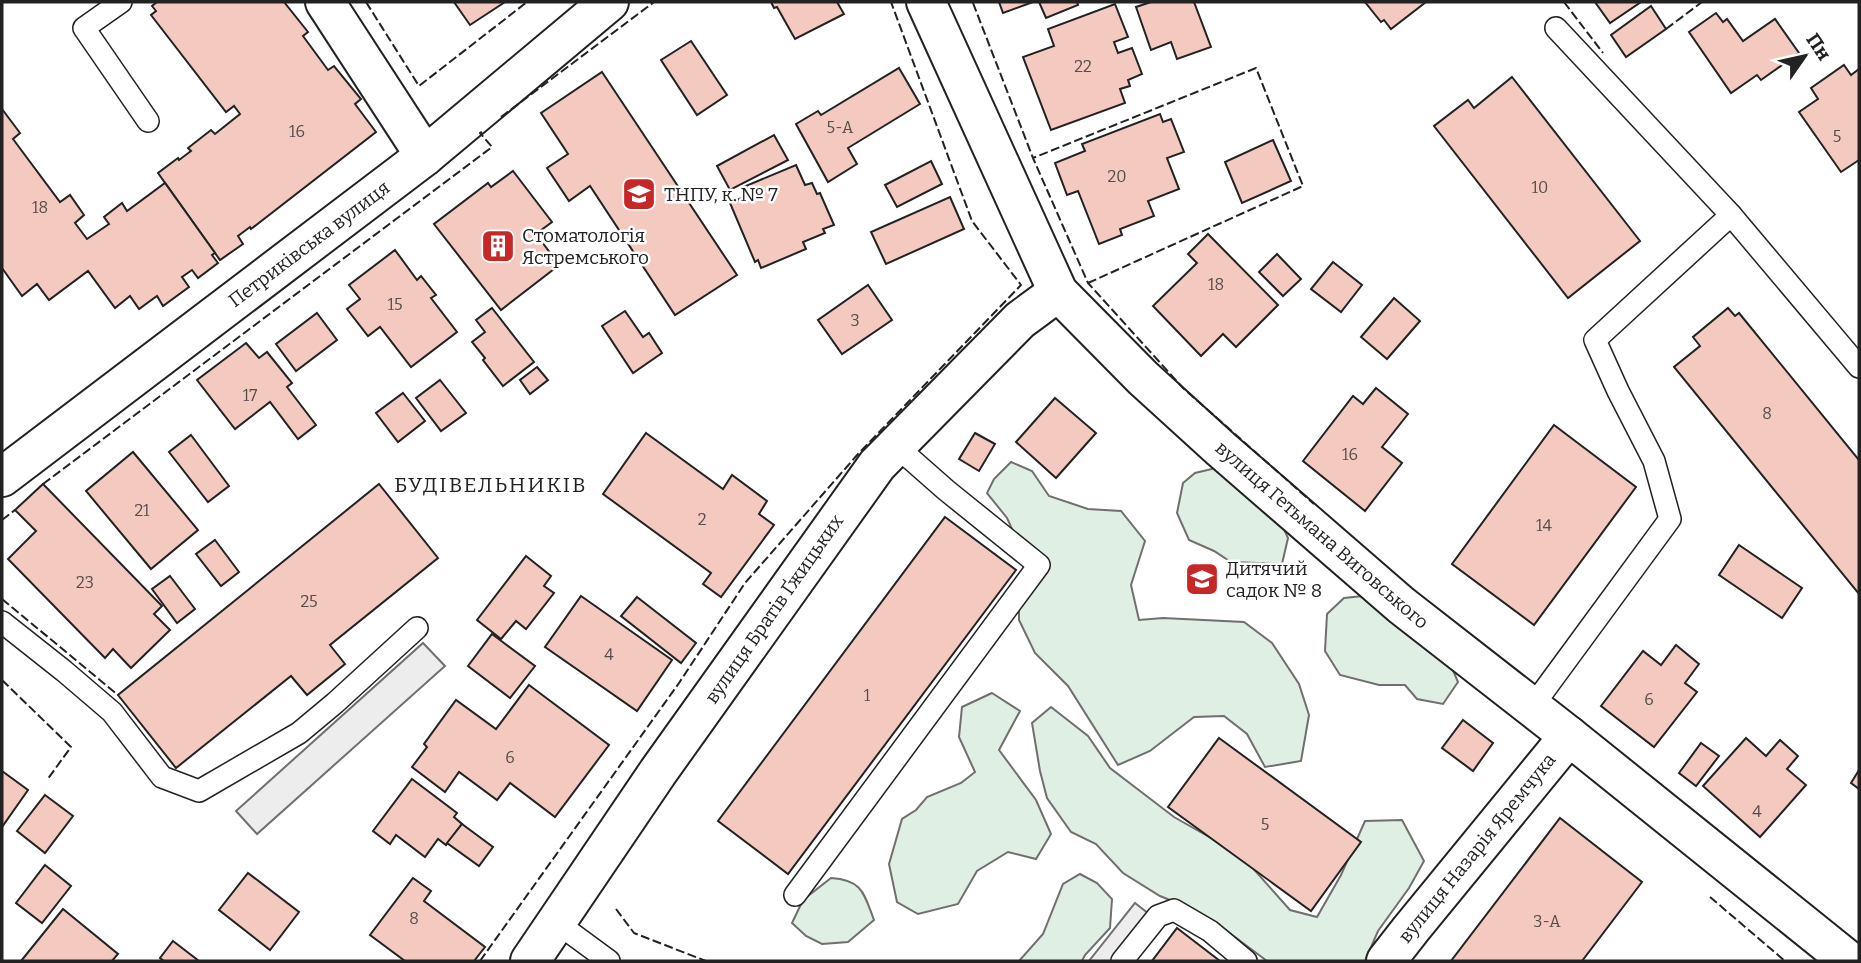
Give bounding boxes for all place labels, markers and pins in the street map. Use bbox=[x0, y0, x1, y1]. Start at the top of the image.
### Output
school or university icon: ТНПУ, к. № 7 bbox=[620, 175, 658, 213]
place label: ТНПУ, к. № 7 bbox=[664, 183, 778, 206]
place label: Стоматологія Ястремського bbox=[522, 224, 649, 269]
building icon: Стоматологія Ястремського bbox=[479, 227, 517, 265]
place label: Дитячий садок № 8 bbox=[1226, 557, 1322, 602]
school or university icon: Дитячий садок № 8 bbox=[1183, 560, 1221, 598]

